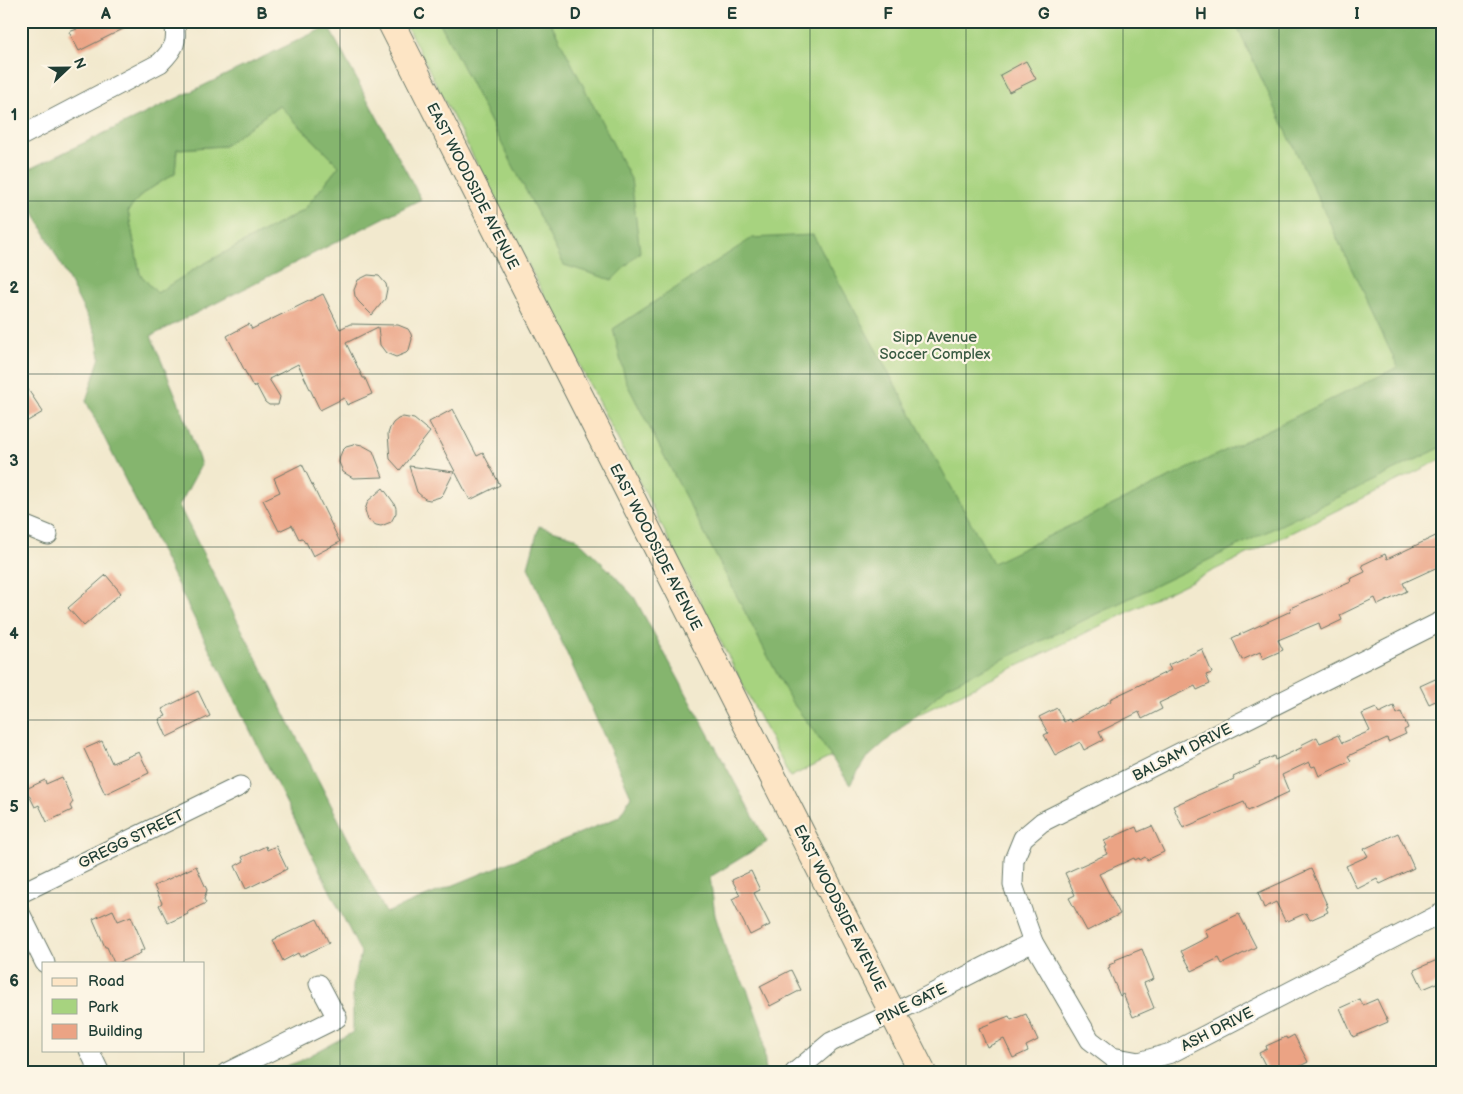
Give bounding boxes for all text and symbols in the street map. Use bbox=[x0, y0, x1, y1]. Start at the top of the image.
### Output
text: A bbox=[100, 5, 111, 24]
text: B bbox=[256, 5, 268, 24]
text: C bbox=[413, 5, 425, 24]
text: D bbox=[569, 5, 581, 24]
text: E bbox=[727, 5, 737, 24]
text: F bbox=[883, 5, 893, 24]
text: G bbox=[1038, 5, 1050, 24]
text: H bbox=[1195, 5, 1207, 24]
text: I bbox=[1354, 5, 1360, 24]
north arrow bbox=[42, 42, 92, 92]
text: N bbox=[70, 55, 89, 71]
street label: EAST WOODSIDE AVENUE bbox=[422, 100, 523, 273]
text: 1 bbox=[11, 106, 17, 125]
text: 2 bbox=[9, 279, 19, 298]
park label: Sipp Avenue Soccer Complex bbox=[879, 328, 991, 364]
text: 3 bbox=[9, 452, 19, 471]
street label: EAST WOODSIDE AVENUE bbox=[605, 461, 706, 634]
text: 4 bbox=[9, 625, 19, 644]
street label: BALSAM DRIVE bbox=[1129, 719, 1235, 786]
text: 5 bbox=[9, 798, 19, 817]
street label: GREGG STREET bbox=[75, 806, 187, 873]
street label: EAST WOODSIDE AVENUE bbox=[789, 822, 890, 995]
legend bbox=[42, 962, 205, 1052]
text: 6 bbox=[9, 972, 19, 991]
text: Road bbox=[88, 972, 124, 991]
street label: PINE GATE bbox=[873, 979, 950, 1030]
text: Park bbox=[88, 998, 119, 1017]
street label: ASH DRIVE bbox=[1178, 1003, 1257, 1056]
text: Building bbox=[88, 1022, 143, 1041]

